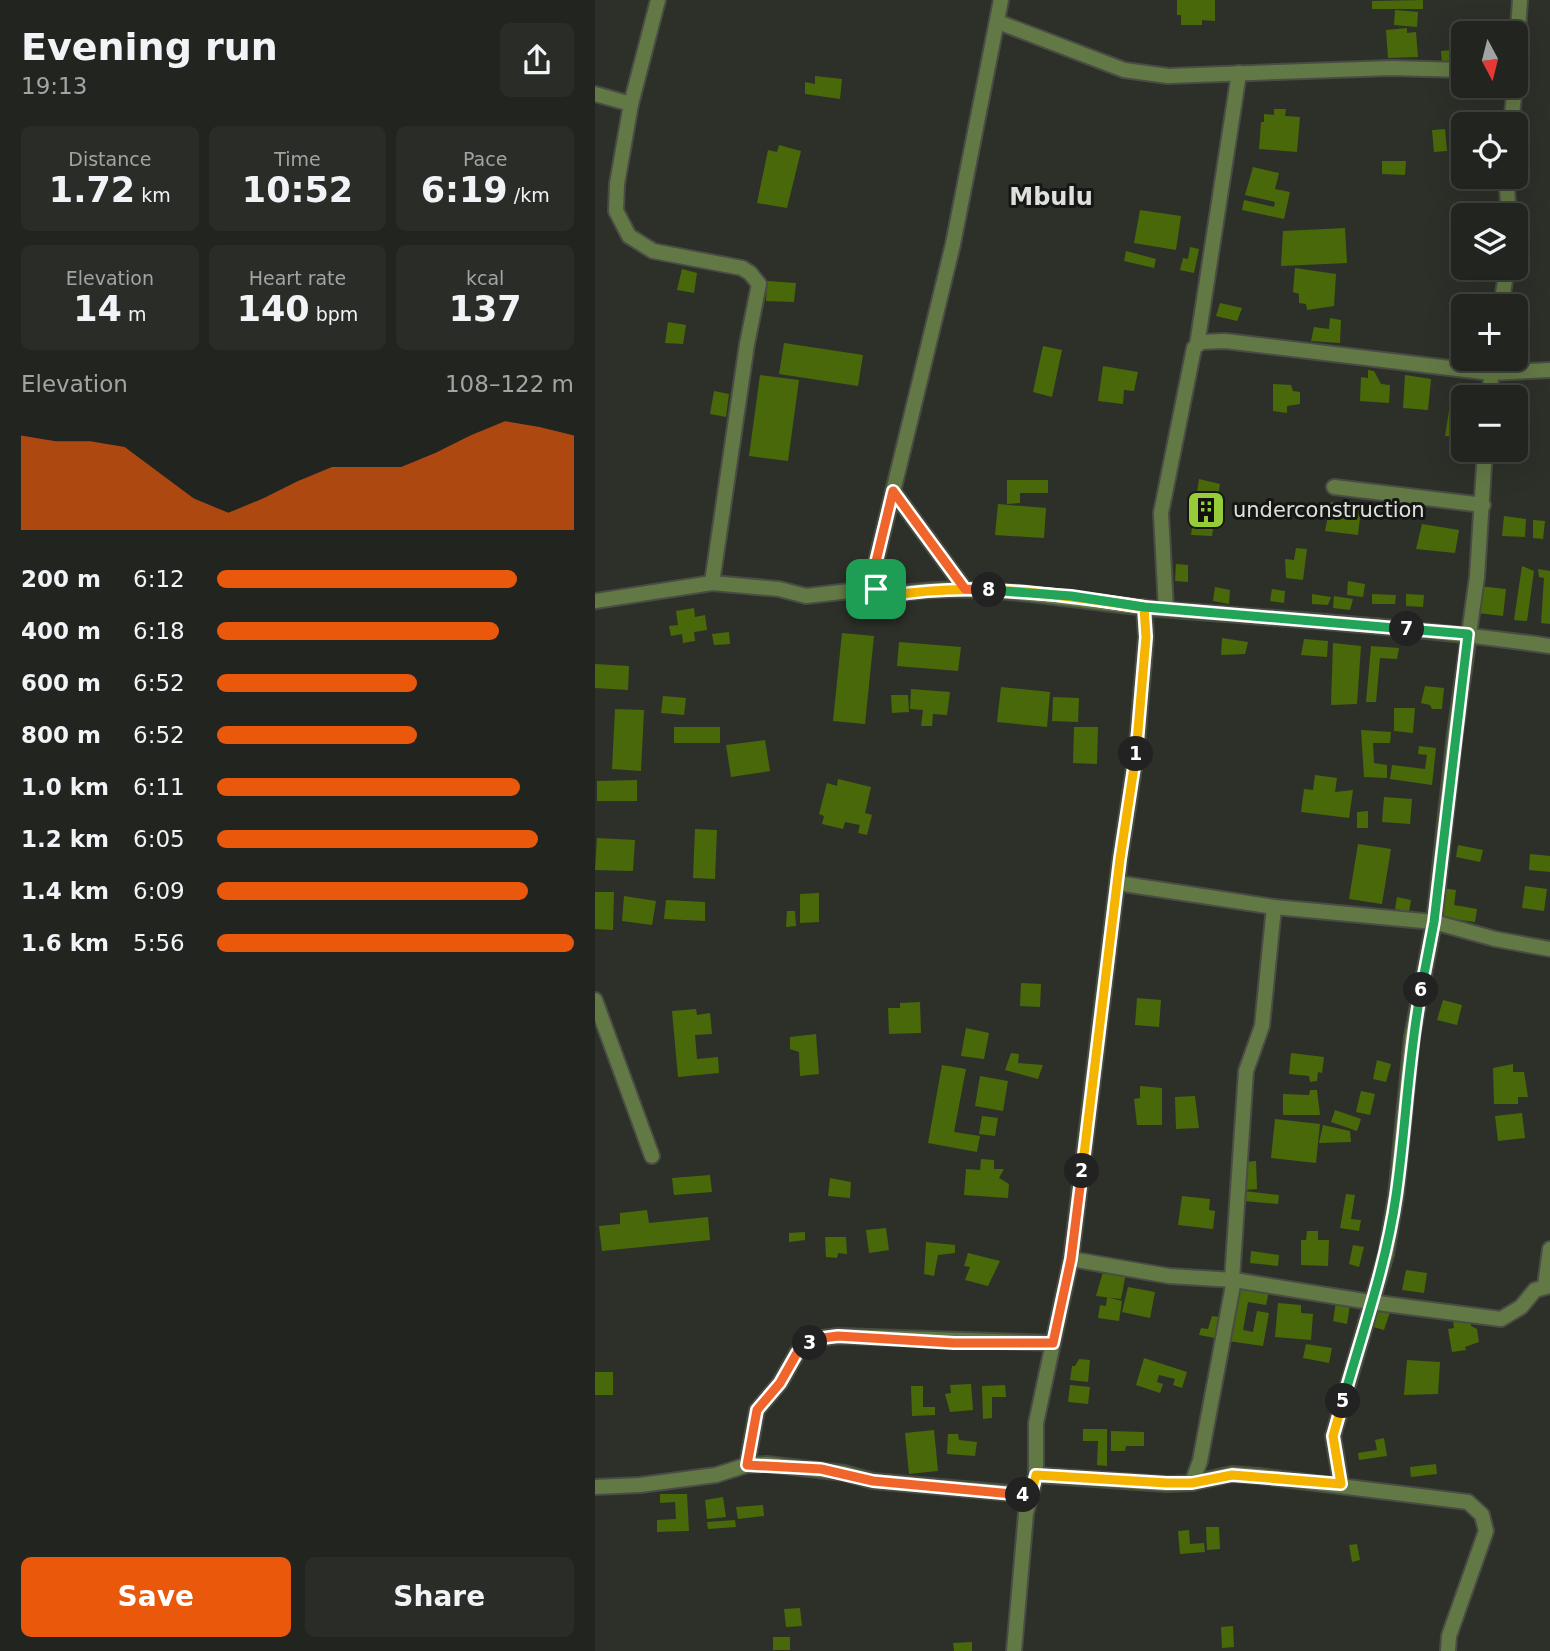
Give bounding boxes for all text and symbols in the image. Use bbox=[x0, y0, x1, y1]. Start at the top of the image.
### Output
north arrow bbox=[1451, 21, 1528, 98]
map controls bbox=[1451, 21, 1528, 462]
button: share bbox=[500, 23, 574, 97]
text: Evening run bbox=[21, 25, 278, 69]
text: 19:13 bbox=[21, 73, 87, 99]
button: locate bbox=[1451, 112, 1528, 189]
text: Distance bbox=[68, 148, 151, 170]
text: Time bbox=[274, 148, 321, 170]
text: Pace bbox=[463, 148, 507, 170]
text: 1.72 bbox=[49, 170, 135, 210]
text: 10:52 bbox=[242, 170, 353, 210]
text: 6:19 bbox=[421, 170, 508, 210]
district label: Mbulu bbox=[1009, 183, 1093, 211]
text: km bbox=[135, 184, 171, 206]
text: /km bbox=[508, 184, 550, 206]
button: layers bbox=[1451, 203, 1528, 280]
text: Elevation bbox=[66, 267, 154, 289]
text: Heart rate bbox=[249, 267, 346, 289]
text: kcal bbox=[466, 267, 504, 289]
text: 14 bbox=[73, 289, 122, 329]
text: 140 bbox=[237, 289, 310, 329]
text: 137 bbox=[449, 289, 522, 329]
button: + bbox=[1451, 294, 1528, 371]
text: m bbox=[122, 303, 146, 325]
text: bpm bbox=[310, 303, 358, 325]
text: Elevation bbox=[21, 371, 128, 397]
text: 108–122 m bbox=[445, 371, 574, 397]
button: − bbox=[1451, 385, 1528, 462]
building icon: underconstruction bbox=[1185, 489, 1227, 531]
place label: underconstruction bbox=[1233, 498, 1425, 522]
pin bbox=[846, 559, 906, 619]
text: 200 m bbox=[21, 566, 101, 592]
text: 6:12 bbox=[133, 566, 185, 592]
icon: arrive bbox=[857, 570, 895, 608]
pin: 8 bbox=[971, 572, 1007, 608]
text: 8 bbox=[982, 578, 995, 600]
pin: 7 bbox=[1389, 612, 1425, 646]
text: 7 bbox=[1400, 617, 1413, 639]
text: 400 m bbox=[21, 618, 101, 644]
text: 6:18 bbox=[133, 618, 185, 644]
text: 600 m bbox=[21, 670, 101, 696]
text: 6:52 bbox=[133, 670, 185, 696]
text: 800 m bbox=[21, 722, 101, 748]
text: 6:52 bbox=[133, 722, 185, 748]
pin: 1 bbox=[1119, 736, 1153, 772]
text: 1 bbox=[1129, 742, 1142, 764]
text: 1.0 km bbox=[21, 774, 109, 800]
text: 6:11 bbox=[133, 774, 185, 800]
text: 1.2 km bbox=[21, 826, 109, 852]
text: 6:05 bbox=[133, 826, 185, 852]
text: 1.4 km bbox=[21, 878, 109, 904]
text: 6:09 bbox=[133, 878, 185, 904]
text: 1.6 km bbox=[21, 930, 109, 956]
text: 5:56 bbox=[133, 930, 185, 956]
pin: 6 bbox=[1403, 972, 1439, 1007]
text: 6 bbox=[1414, 978, 1427, 1000]
pin: 2 bbox=[1065, 1154, 1099, 1188]
text: 2 bbox=[1075, 1159, 1088, 1181]
pin: 3 bbox=[793, 1326, 827, 1360]
text: 3 bbox=[803, 1331, 816, 1353]
pin: 5 bbox=[1325, 1384, 1361, 1418]
text: 5 bbox=[1336, 1389, 1349, 1411]
pin: 4 bbox=[1005, 1478, 1041, 1512]
text: 4 bbox=[1016, 1483, 1029, 1505]
button: Save bbox=[21, 1557, 291, 1637]
button: Share bbox=[305, 1557, 574, 1637]

